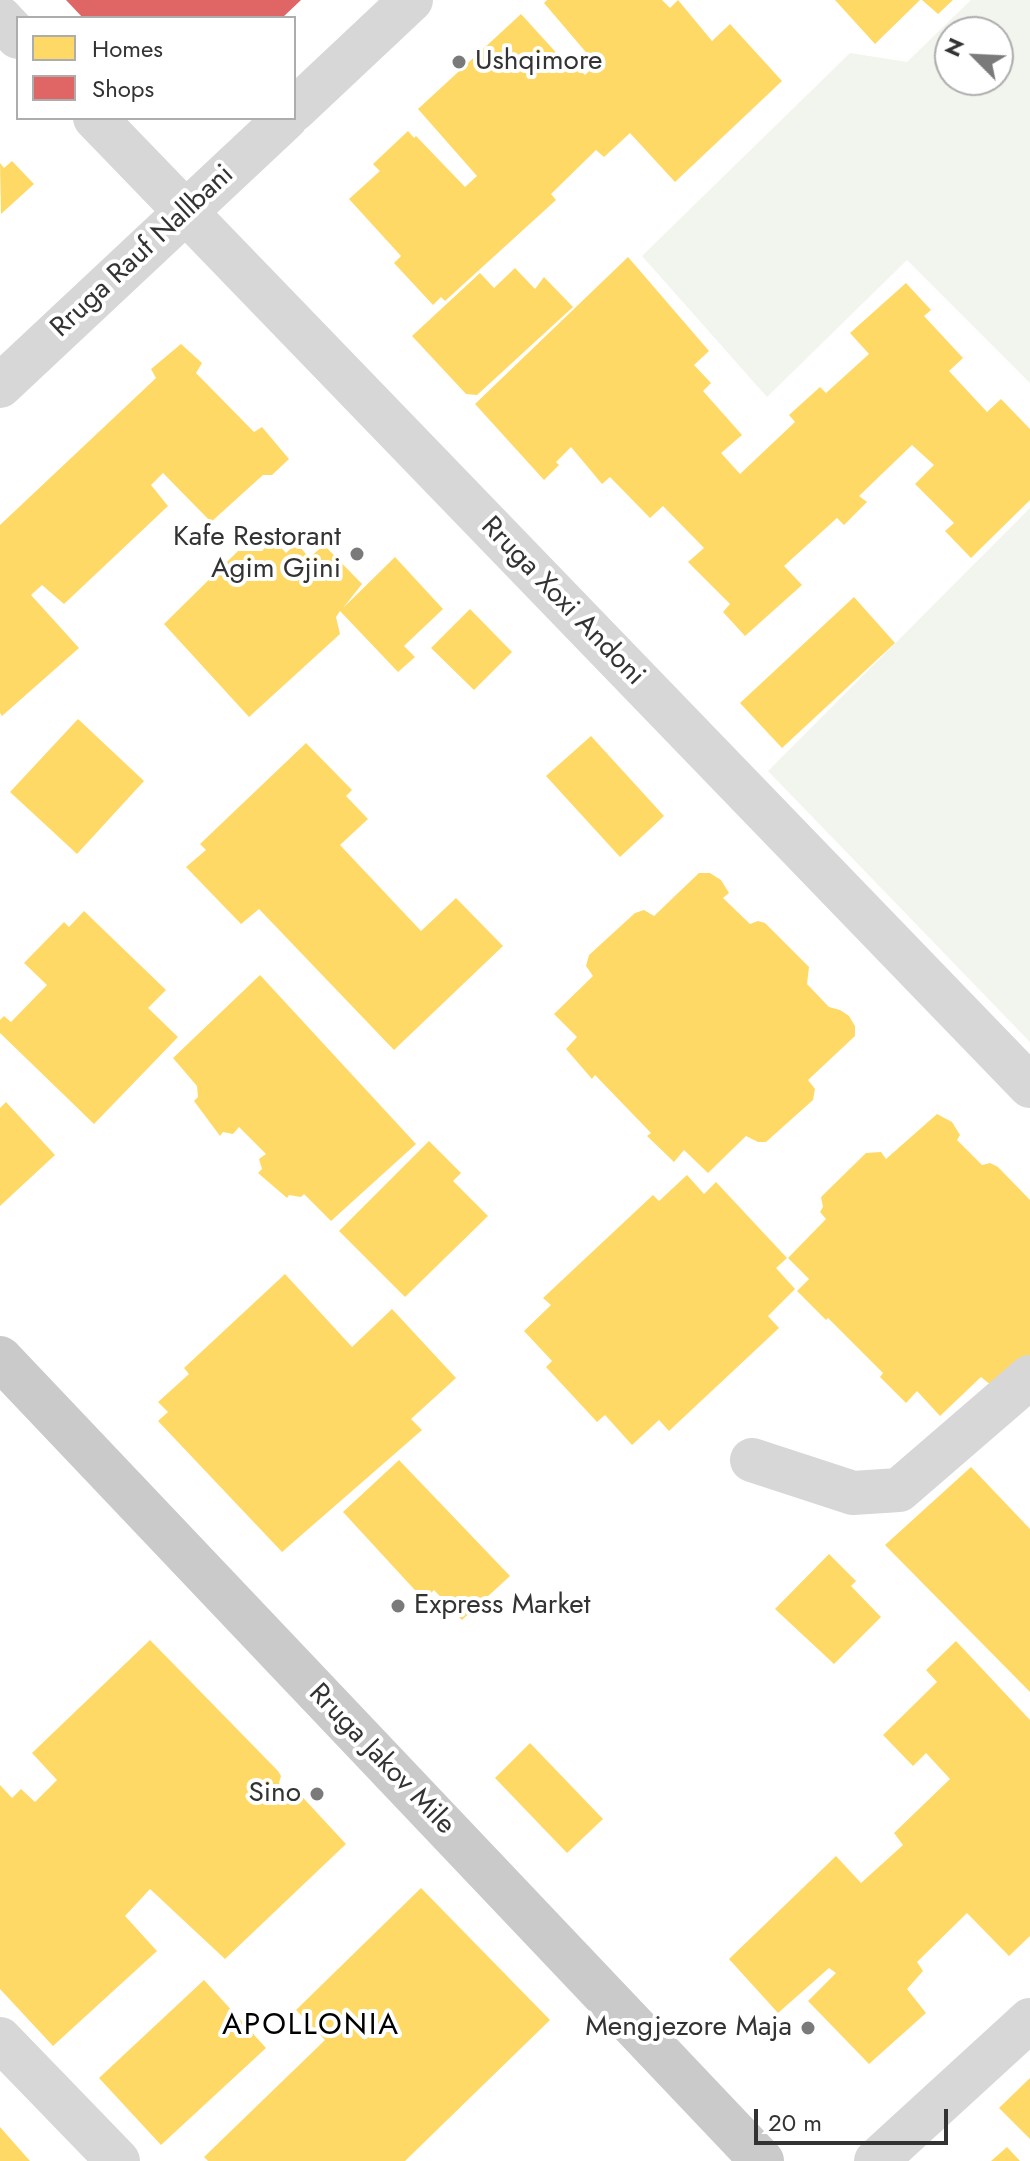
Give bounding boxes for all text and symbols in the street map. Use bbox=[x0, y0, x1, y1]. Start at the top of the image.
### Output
legend bbox=[16, 16, 296, 120]
north arrow bbox=[934, 16, 1014, 96]
text: Homes bbox=[92, 31, 163, 66]
text: N bbox=[936, 33, 972, 62]
place label: Ushqimore bbox=[475, 45, 602, 79]
marker: Ushqimore bbox=[450, 53, 468, 71]
text: Shops bbox=[92, 71, 154, 106]
street label: Rruga Rauf Nallbani bbox=[45, 159, 241, 345]
street label: Rruga Xoxi Andoni bbox=[473, 511, 651, 693]
place label: Kafe Restorant Agim Gjini bbox=[173, 521, 341, 587]
marker: Kafe Restorant Agim Gjini bbox=[348, 545, 366, 563]
place label: Express Market bbox=[414, 1589, 590, 1623]
marker: Express Market bbox=[389, 1597, 407, 1615]
street label: Rruga Jakov Mile bbox=[301, 1678, 461, 1842]
place label: Sino bbox=[248, 1777, 301, 1811]
marker: Sino bbox=[308, 1785, 326, 1803]
district label: APOLLONIA bbox=[222, 2009, 400, 2045]
place label: Mengjezore Maja bbox=[585, 2011, 792, 2045]
marker: Mengjezore Maja bbox=[799, 2019, 817, 2037]
scale bar bbox=[758, 2093, 952, 2143]
text: 20 m bbox=[768, 2105, 822, 2140]

